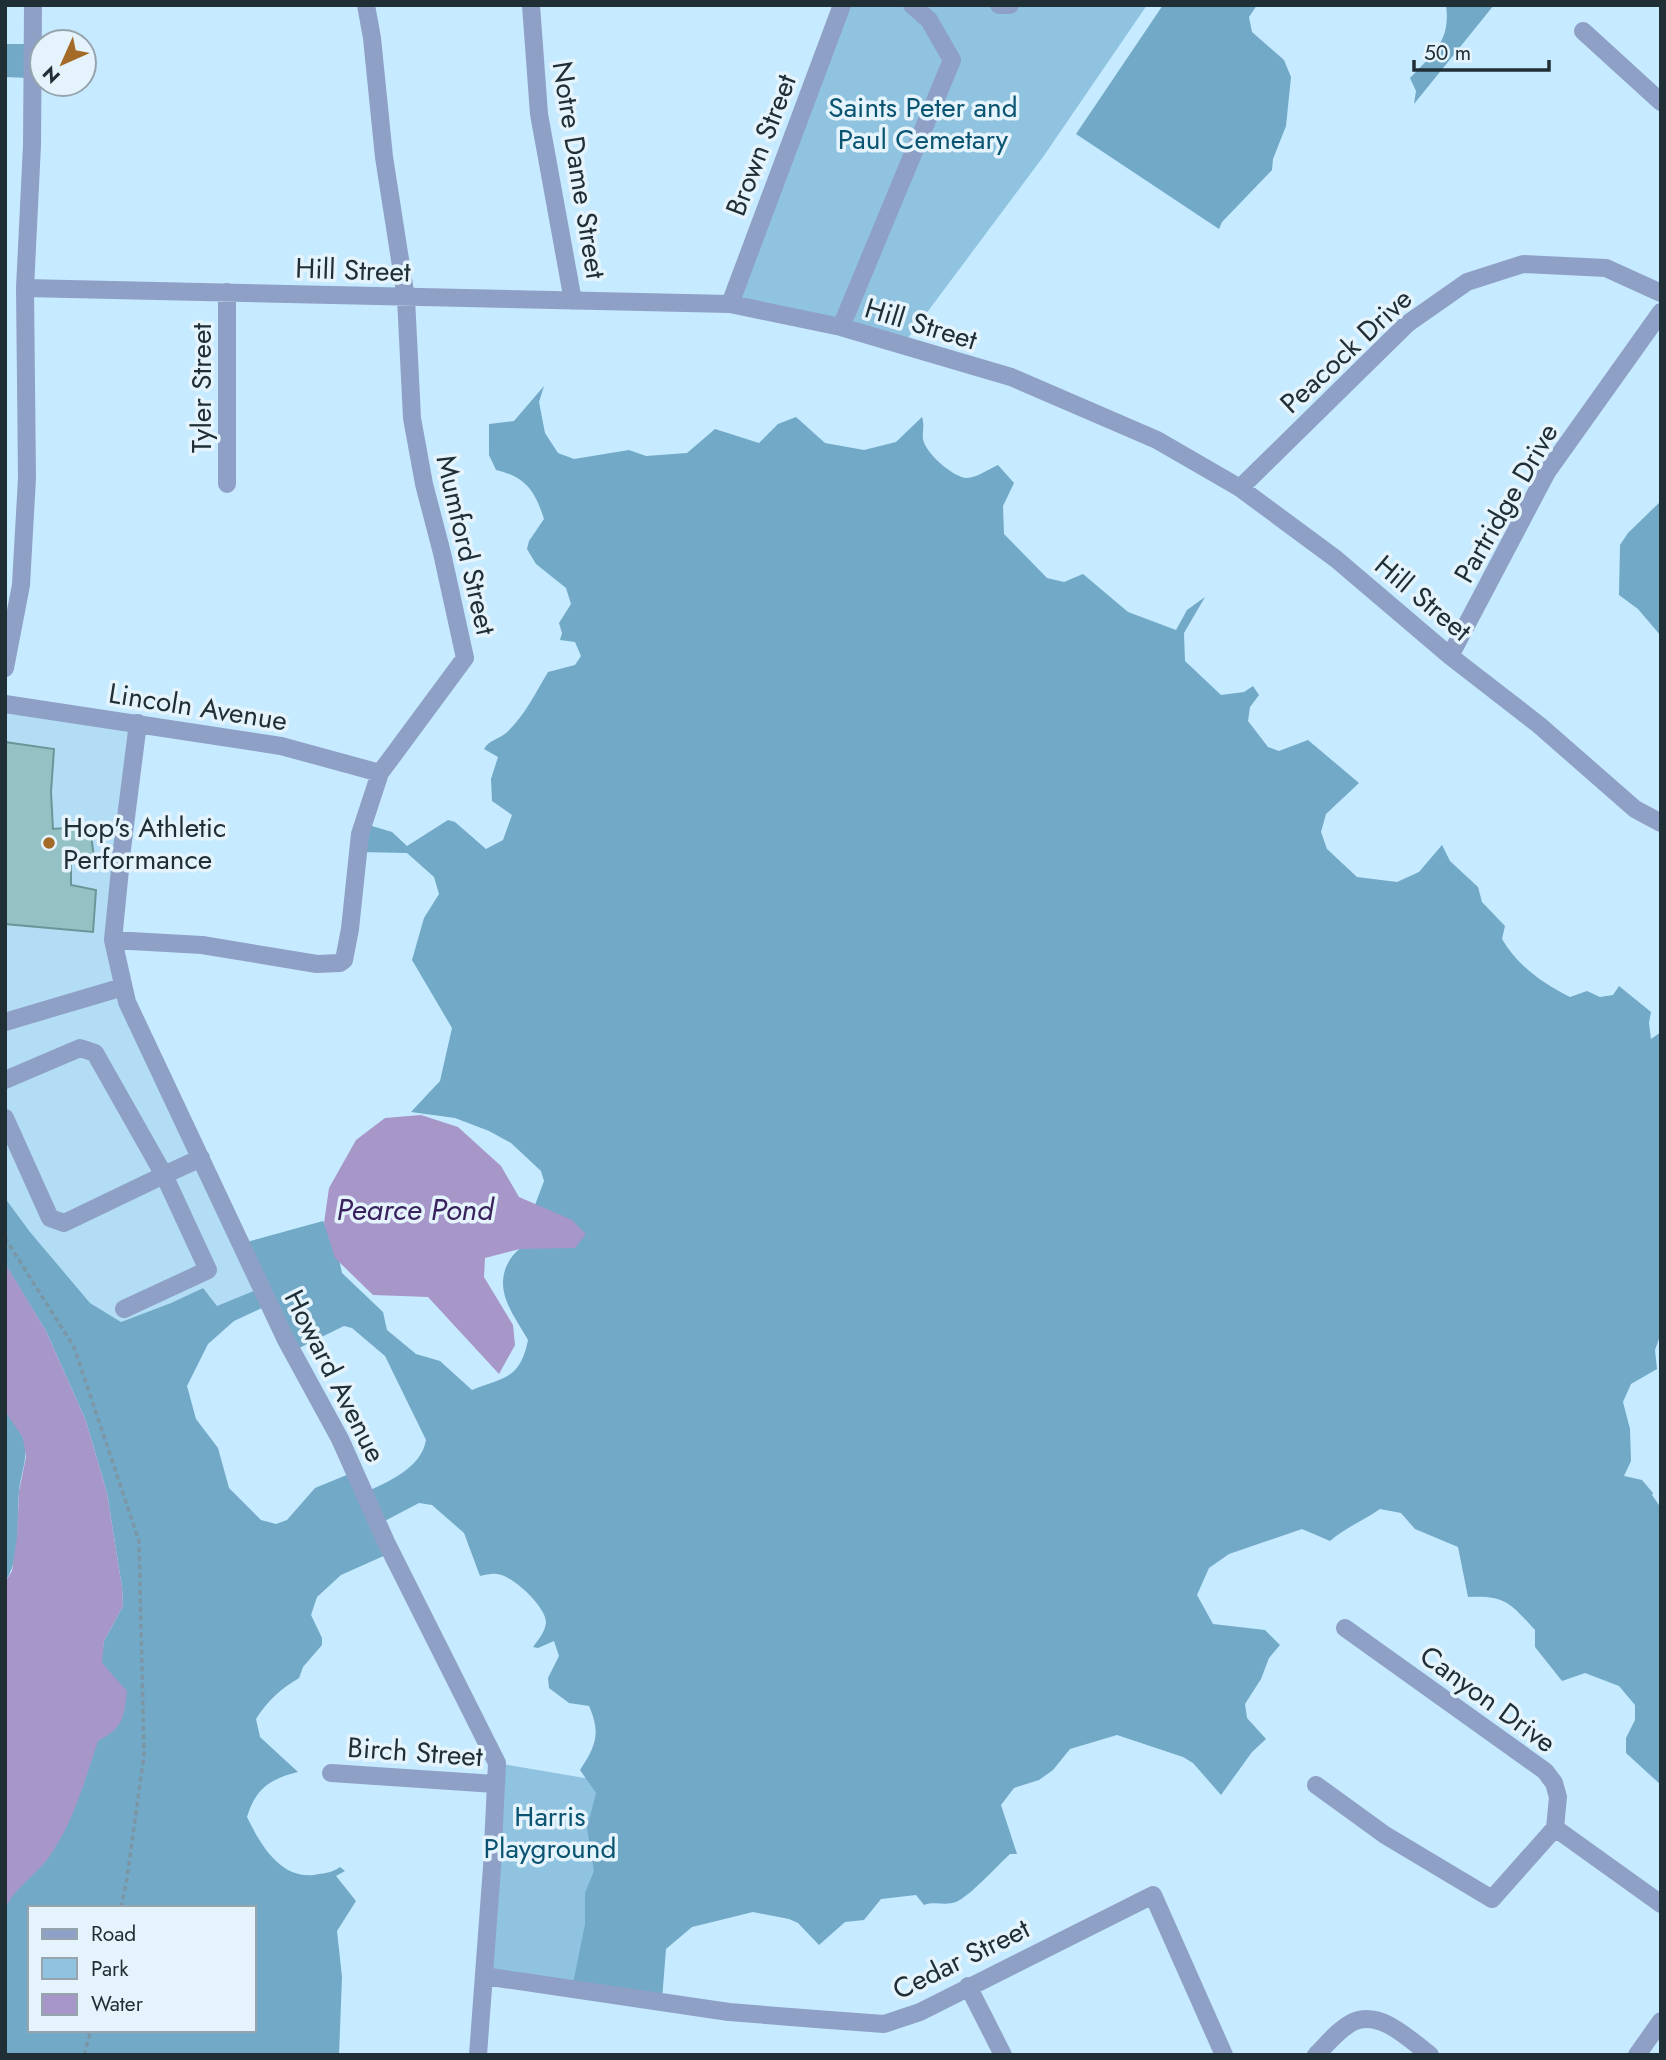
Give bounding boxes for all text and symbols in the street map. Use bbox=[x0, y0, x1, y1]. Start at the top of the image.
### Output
north arrow bbox=[28, 28, 98, 98]
scale bar bbox=[1414, 28, 1549, 72]
text: 50 m bbox=[1424, 38, 1471, 68]
street label: Notre Dame Street bbox=[542, 58, 616, 282]
text: N bbox=[36, 60, 66, 90]
street label: Brown Street bbox=[715, 68, 807, 222]
park label: Saints Peter and Paul Cemetary bbox=[828, 87, 1018, 160]
street label: Hill Street bbox=[295, 247, 412, 293]
street label: Peacock Drive bbox=[1271, 279, 1421, 423]
street label: Hill Street bbox=[860, 288, 982, 361]
street label: Tyler Street bbox=[181, 323, 222, 453]
street label: Partridge Drive bbox=[1444, 416, 1568, 590]
street label: Mumford Street bbox=[425, 451, 507, 639]
street label: Hill Street bbox=[1366, 545, 1481, 651]
street label: Lincoln Avenue bbox=[106, 673, 290, 741]
place label: Hop's Athletic Performance bbox=[63, 807, 226, 880]
marker: Hop's Athletic Performance bbox=[41, 835, 57, 851]
water label: Pearce Pond bbox=[337, 1188, 495, 1231]
street label: Howard Avenue bbox=[274, 1283, 396, 1469]
street label: Canyon Drive bbox=[1411, 1635, 1565, 1763]
street label: Birch Street bbox=[346, 1727, 484, 1777]
park label: Harris Playground bbox=[484, 1796, 616, 1869]
legend bbox=[28, 1906, 256, 2032]
street label: Cedar Street bbox=[886, 1908, 1037, 2010]
text: Road bbox=[91, 1919, 136, 1949]
text: Park bbox=[91, 1954, 129, 1984]
text: Water bbox=[91, 1989, 144, 2019]

